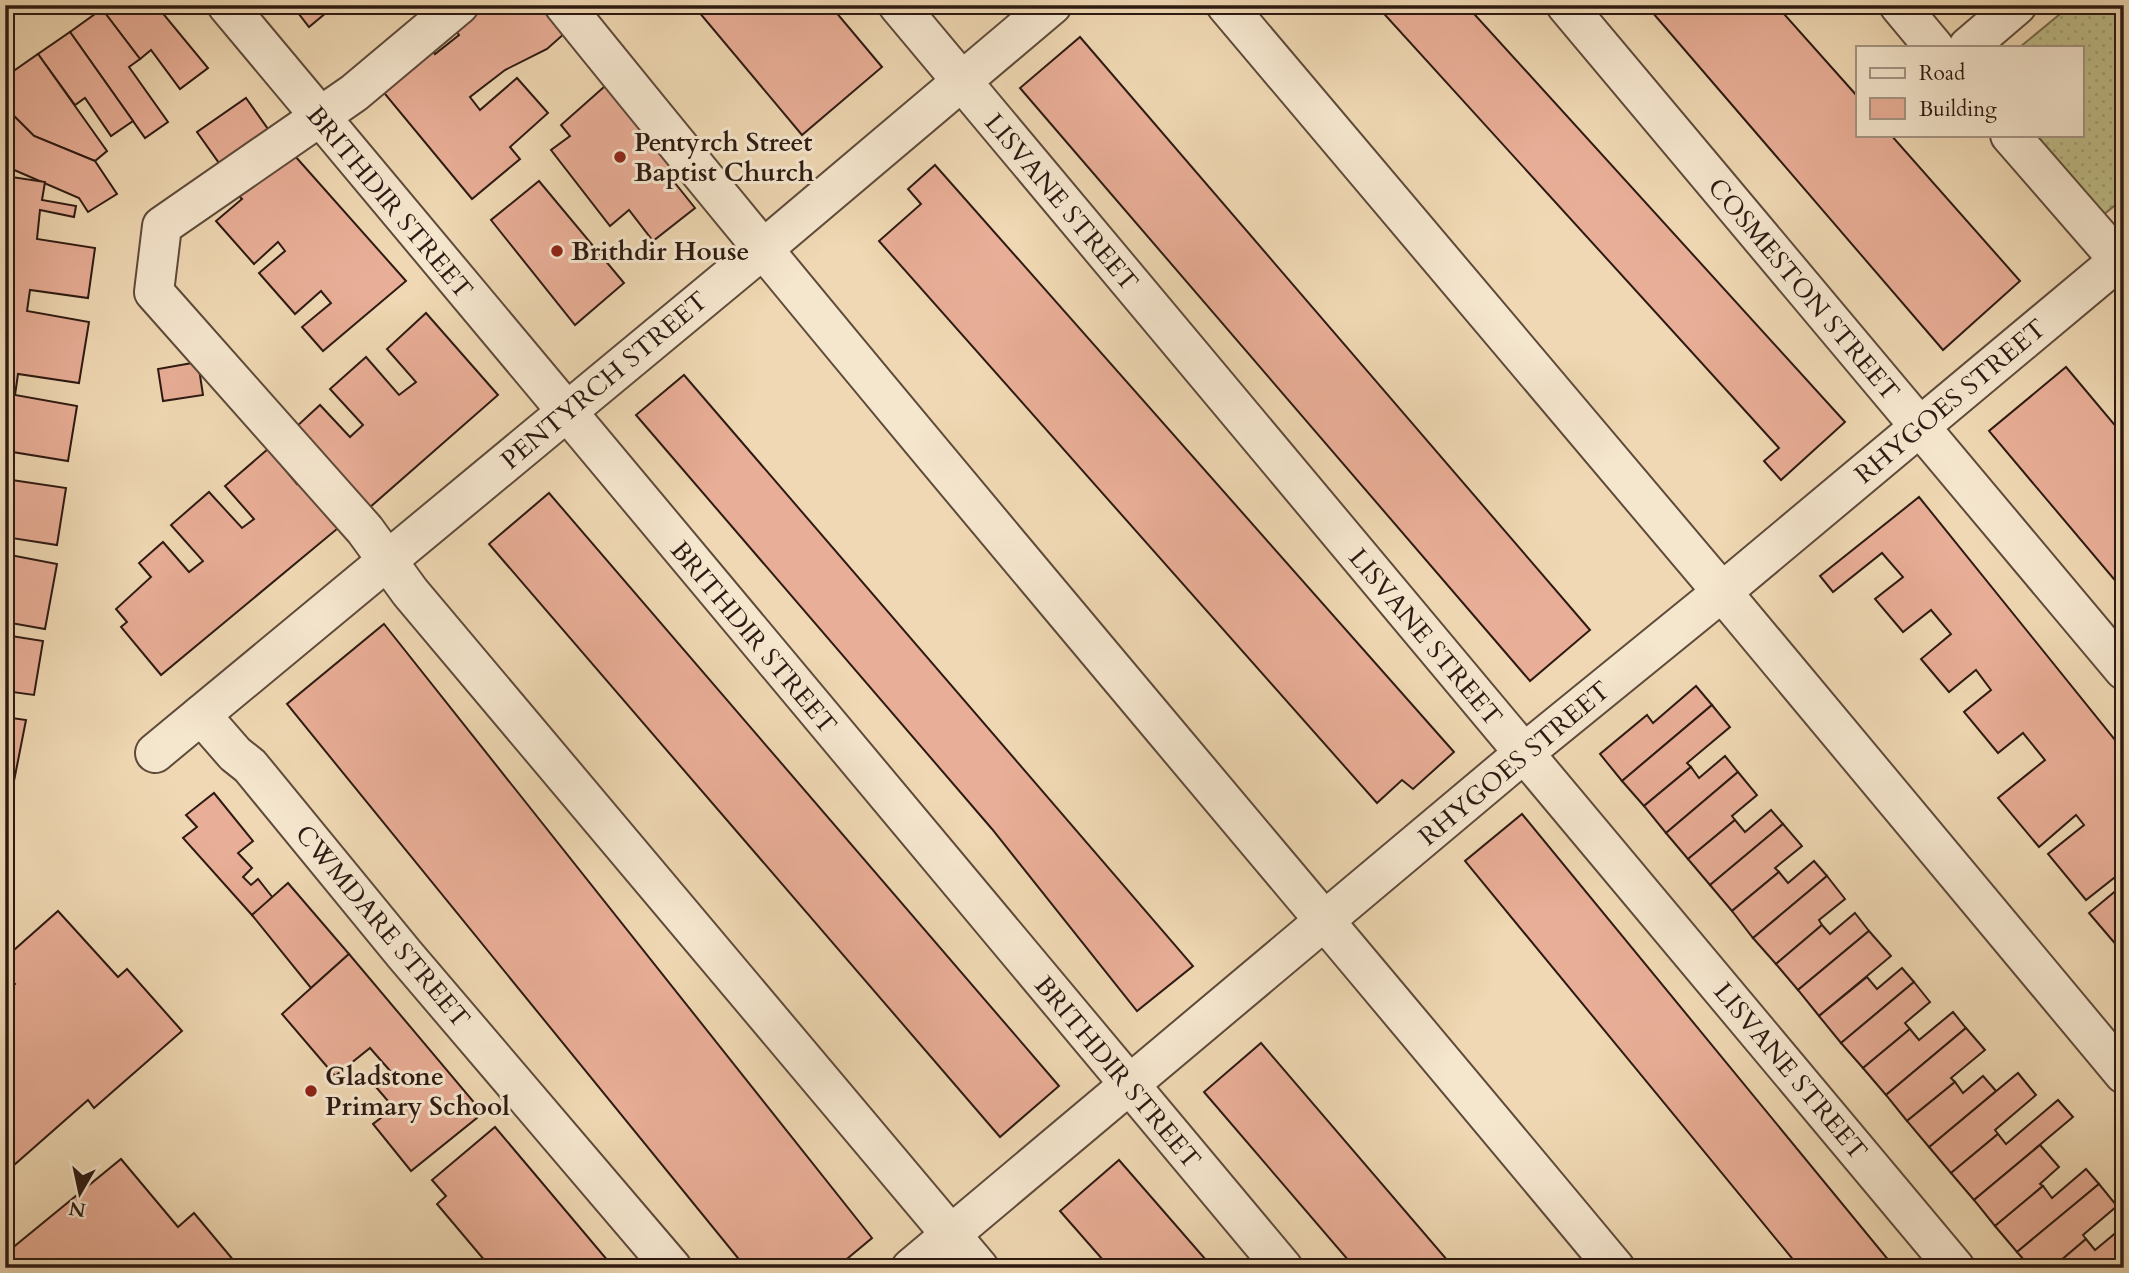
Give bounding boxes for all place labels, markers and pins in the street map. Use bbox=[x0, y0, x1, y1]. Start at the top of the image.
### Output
place label: Pentyrch Street Baptist Church bbox=[634, 125, 814, 190]
marker: Pentyrch Street Baptist Church bbox=[612, 149, 628, 165]
place label: Brithdir House bbox=[571, 234, 750, 269]
marker: Brithdir House bbox=[549, 243, 565, 259]
place label: Gladstone Primary School bbox=[325, 1059, 510, 1124]
marker: Gladstone Primary School bbox=[303, 1083, 319, 1099]

